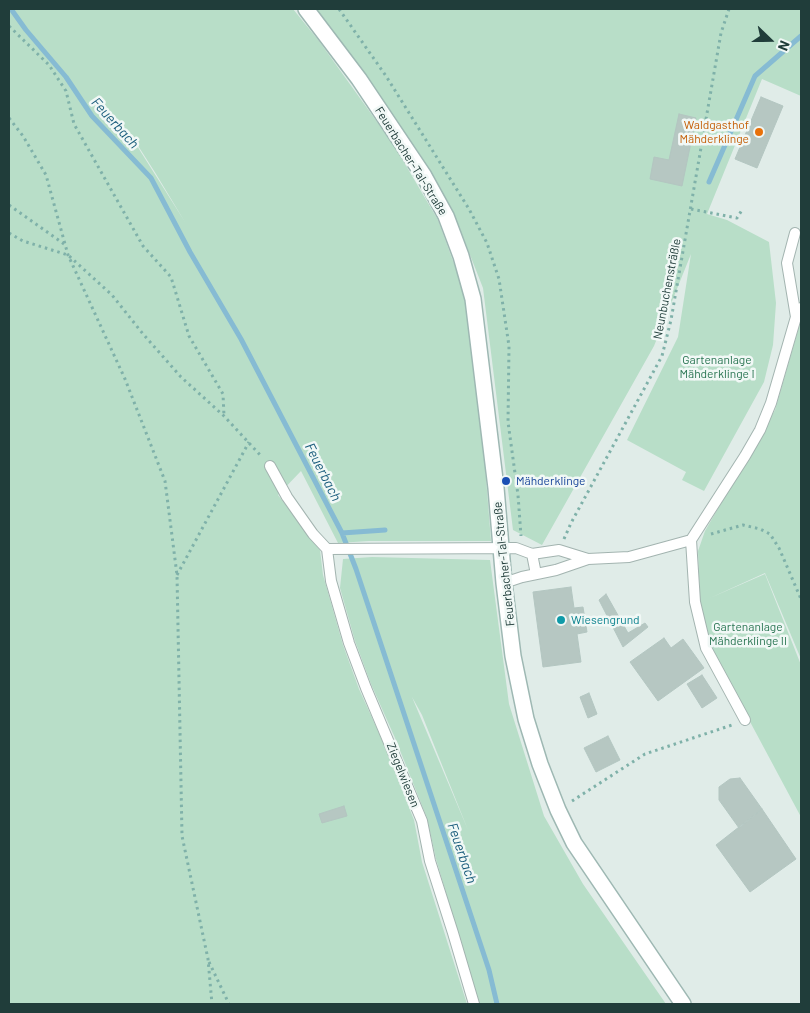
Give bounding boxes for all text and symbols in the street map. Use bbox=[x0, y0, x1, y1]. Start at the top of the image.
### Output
north arrow bbox=[745, 15, 795, 65]
text: N bbox=[775, 38, 794, 53]
water label: Feuerbach bbox=[88, 94, 142, 152]
street label: Feuerbacher-Tal-Straße bbox=[372, 104, 450, 218]
place label: Waldgasthof Mähderklinge bbox=[679, 118, 749, 146]
marker: Waldgasthof Mähderklinge bbox=[753, 126, 765, 138]
street label: Neunbuchensträßle bbox=[650, 237, 684, 341]
park label: Gartenanlage Mähderklinge I bbox=[679, 353, 755, 381]
water label: Feuerbach bbox=[301, 440, 345, 504]
place label: Mähderklinge bbox=[516, 474, 586, 488]
marker: Mähderklinge bbox=[500, 475, 512, 487]
street label: Feuerbacher-Tal-Straße bbox=[490, 501, 518, 627]
place label: Wiesengrund bbox=[571, 613, 640, 627]
marker: Wiesengrund bbox=[555, 614, 567, 626]
park label: Gartenanlage Mähderklinge II bbox=[709, 620, 787, 648]
street label: Ziegelwiesen bbox=[384, 741, 422, 809]
water label: Feuerbach bbox=[444, 820, 480, 886]

